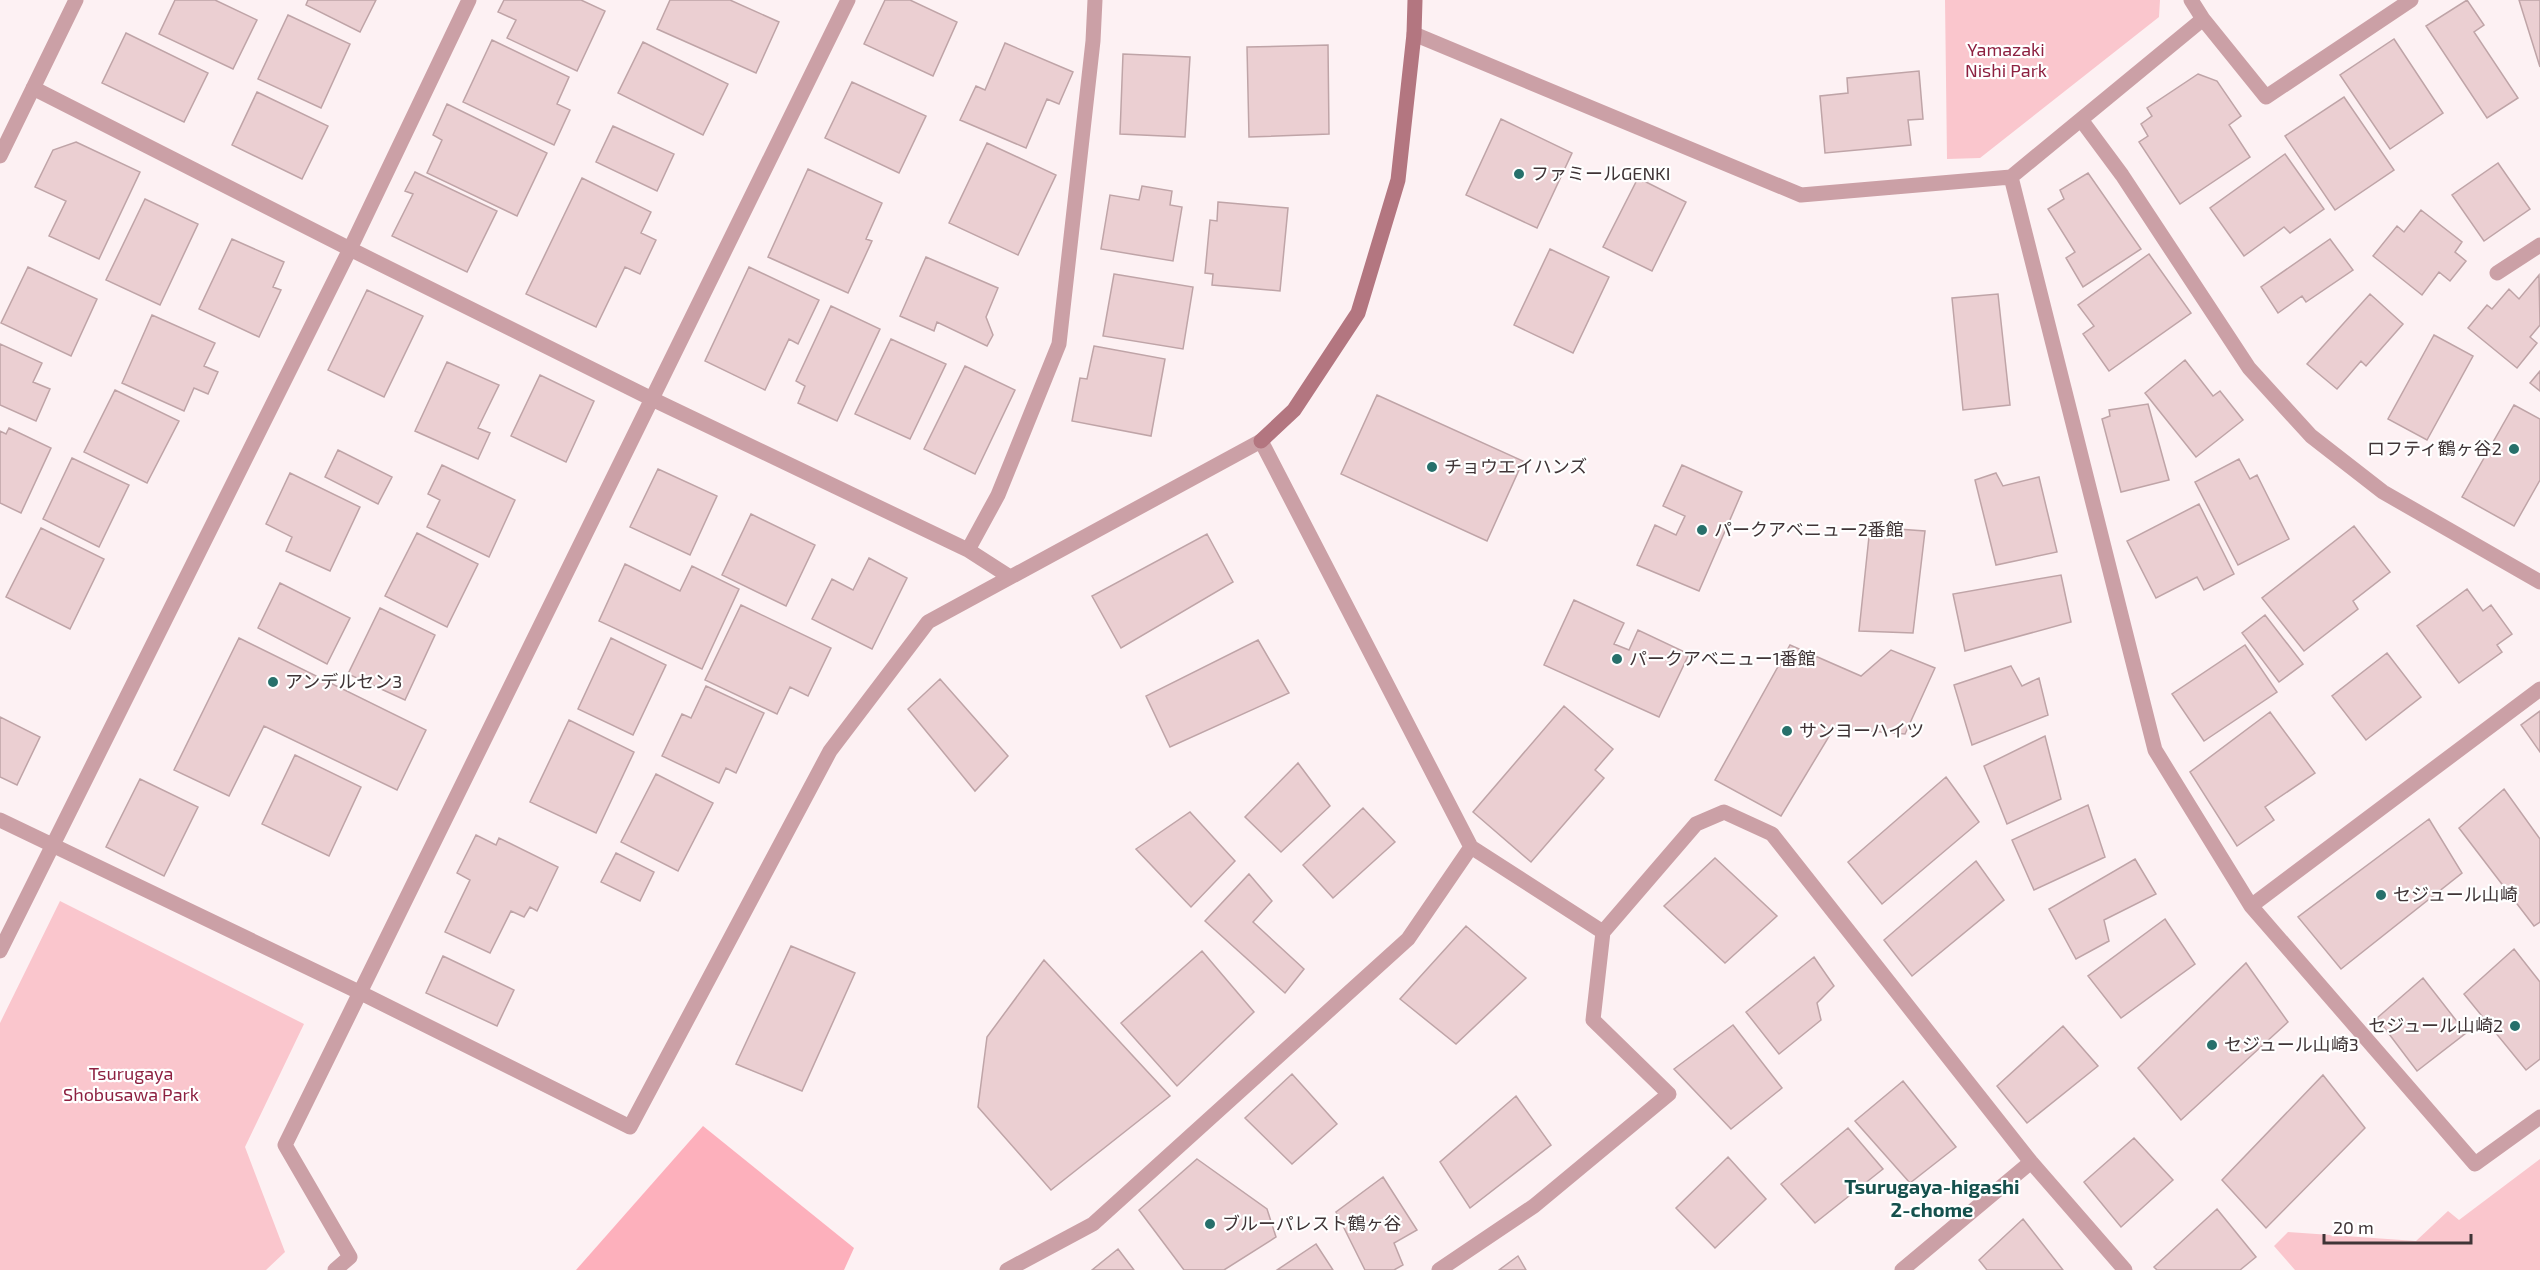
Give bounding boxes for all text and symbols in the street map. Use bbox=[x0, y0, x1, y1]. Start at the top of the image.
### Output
park label: Yamazaki Nishi Park bbox=[1965, 38, 2047, 81]
place label: ファミールGENKI bbox=[1531, 162, 1670, 184]
marker: ファミールGENKI bbox=[1512, 167, 1526, 181]
place label: ロフティ鶴ヶ谷2 bbox=[2367, 437, 2502, 459]
marker: ロフティ鶴ヶ谷2 bbox=[2507, 442, 2521, 456]
place label: チョウエイハンズ bbox=[1444, 455, 1587, 477]
marker: チョウエイハンズ bbox=[1425, 460, 1439, 474]
place label: パークアベニュー2番館 bbox=[1714, 518, 1904, 540]
marker: パークアベニュー2番館 bbox=[1695, 523, 1709, 537]
place label: パークアベニュー1番館 bbox=[1629, 647, 1816, 669]
marker: パークアベニュー1番館 bbox=[1610, 652, 1624, 666]
place label: アンデルセン3 bbox=[285, 670, 402, 692]
marker: アンデルセン3 bbox=[266, 675, 280, 689]
place label: サンヨーハイツ bbox=[1799, 719, 1924, 741]
marker: サンヨーハイツ bbox=[1780, 724, 1794, 738]
place label: セジュール山崎 bbox=[2393, 883, 2518, 905]
marker: セジュール山崎 bbox=[2374, 888, 2388, 902]
place label: セジュール山崎2 bbox=[2368, 1014, 2503, 1036]
marker: セジュール山崎2 bbox=[2508, 1019, 2522, 1033]
place label: セジュール山崎3 bbox=[2224, 1033, 2359, 1055]
marker: セジュール山崎3 bbox=[2205, 1038, 2219, 1052]
park label: Tsurugaya Shobusawa Park bbox=[63, 1062, 199, 1105]
district label: Tsurugaya-higashi 2-chome bbox=[1844, 1174, 2020, 1221]
scale bar bbox=[2324, 1207, 2471, 1245]
place label: ブルーパレスト鶴ヶ谷 bbox=[1222, 1212, 1402, 1234]
text: 20 m bbox=[2333, 1216, 2374, 1238]
marker: ブルーパレスト鶴ヶ谷 bbox=[1203, 1217, 1217, 1231]

